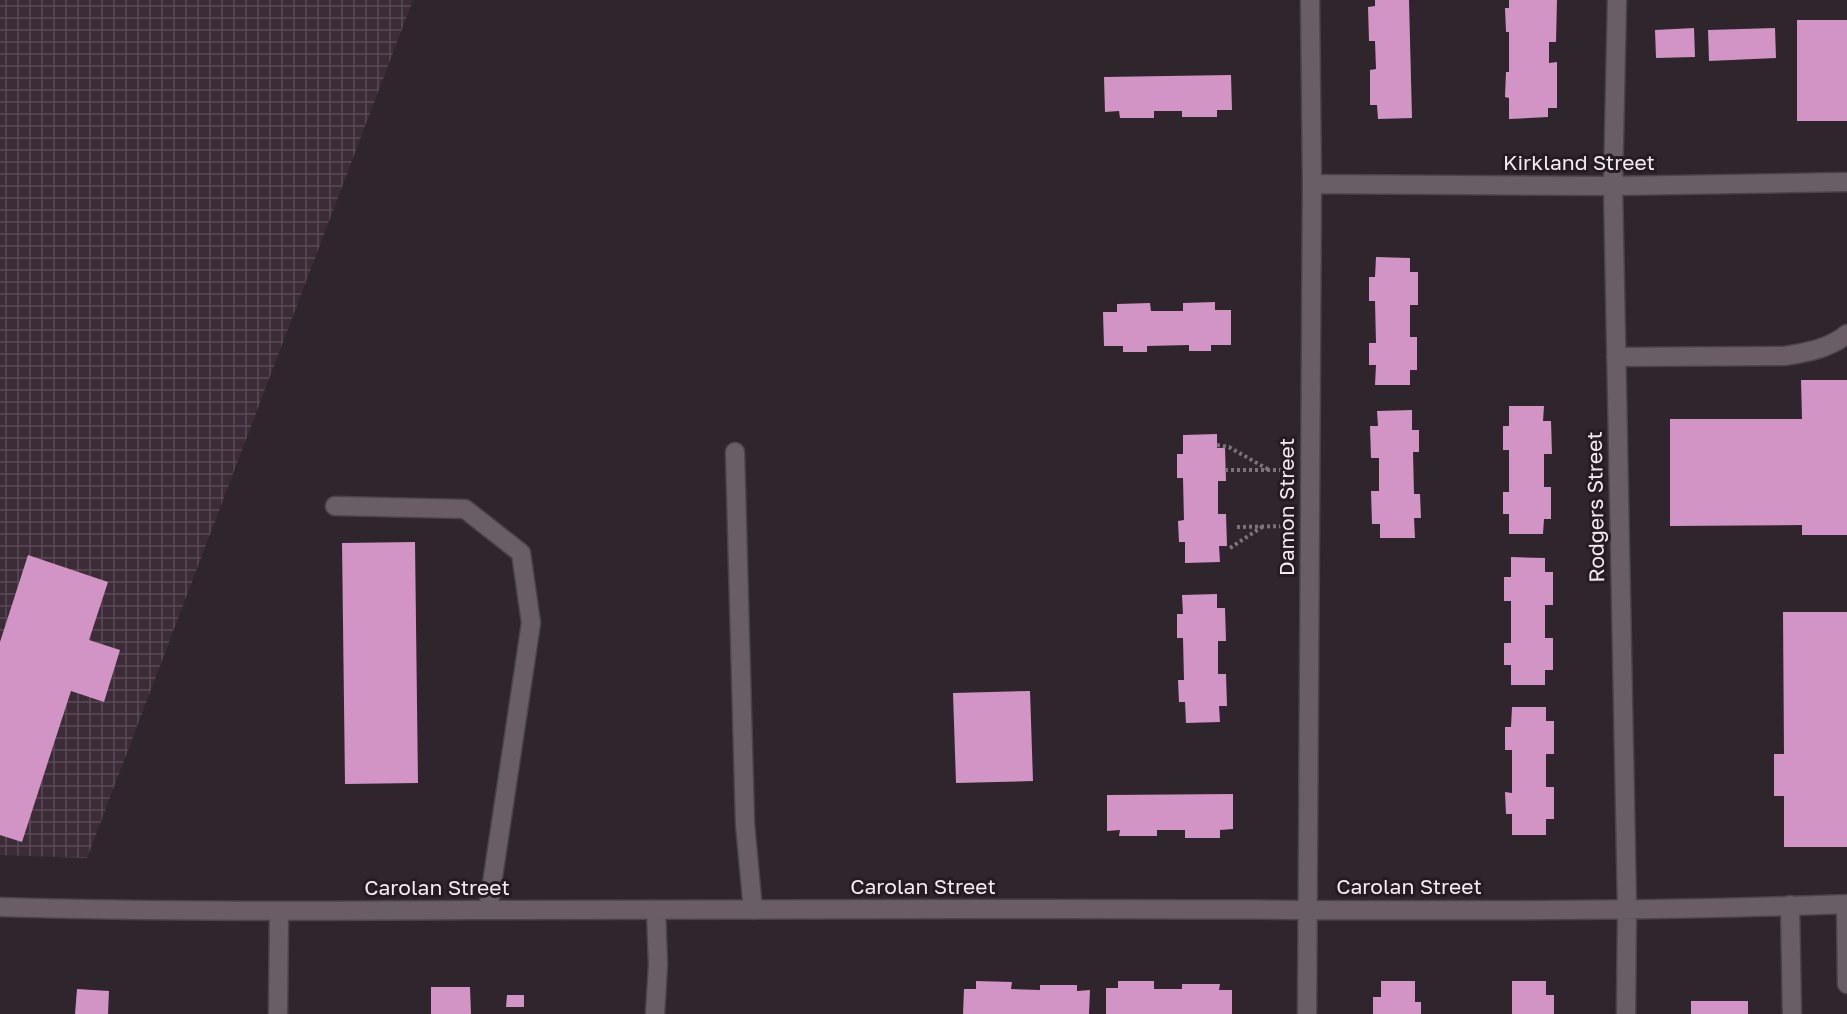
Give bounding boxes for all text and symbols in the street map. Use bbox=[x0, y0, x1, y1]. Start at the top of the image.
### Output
street label: Kirkland Street bbox=[1503, 149, 1655, 175]
street label: Rodgers Street bbox=[1581, 431, 1609, 583]
street label: Damon Street bbox=[1273, 438, 1299, 576]
street label: Carolan Street bbox=[850, 873, 996, 899]
street label: Carolan Street bbox=[1336, 873, 1482, 899]
street label: Carolan Street bbox=[364, 874, 510, 900]

